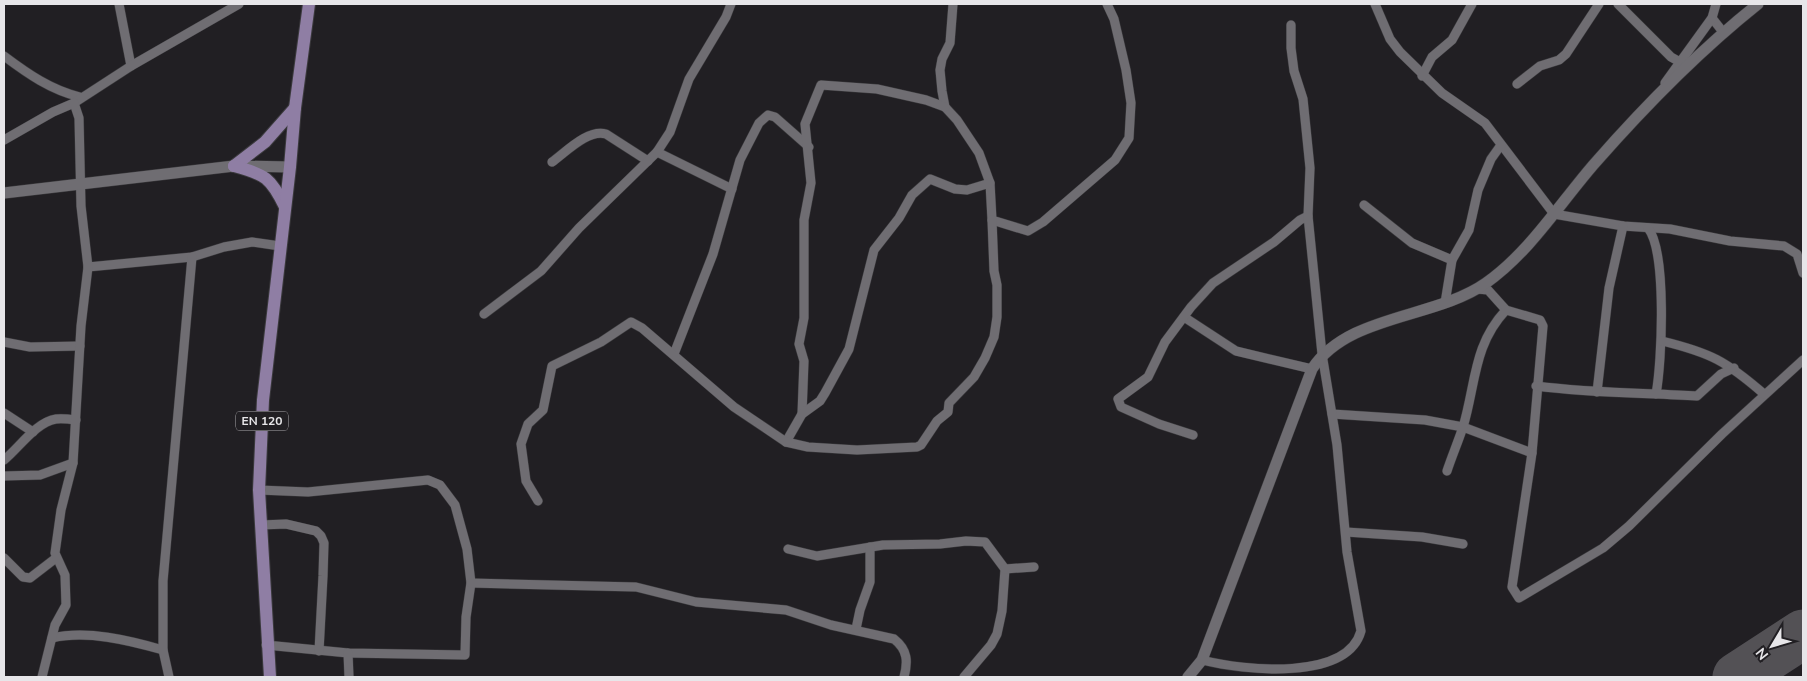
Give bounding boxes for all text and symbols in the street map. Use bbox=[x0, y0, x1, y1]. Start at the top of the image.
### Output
road number: EN 120 bbox=[236, 412, 288, 431]
north arrow bbox=[1747, 621, 1797, 671]
text: N bbox=[1751, 644, 1773, 664]

